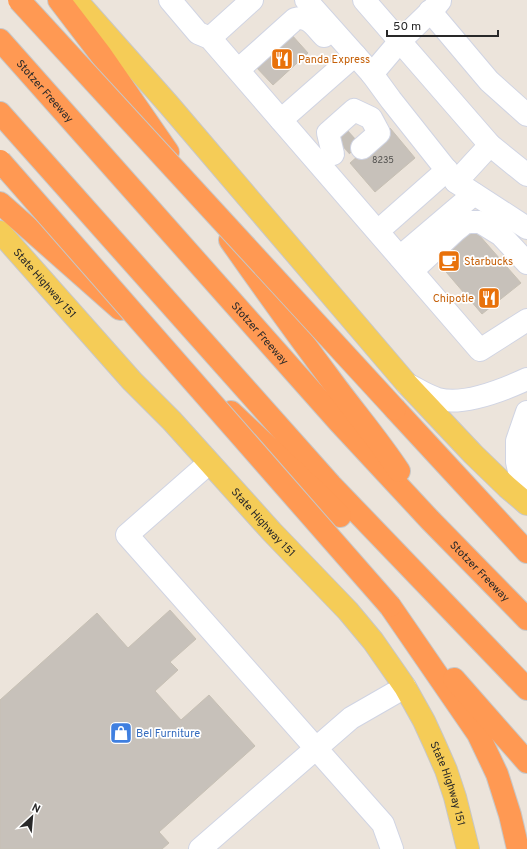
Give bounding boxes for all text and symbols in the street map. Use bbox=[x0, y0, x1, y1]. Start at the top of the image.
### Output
scale bar bbox=[387, 12, 498, 38]
text: 50 m bbox=[393, 19, 421, 35]
restaurant icon: Panda Express bbox=[269, 46, 295, 72]
place label: Panda Express bbox=[298, 53, 370, 67]
street label: Stotzer Freeway bbox=[13, 57, 76, 126]
house number: 8235 bbox=[372, 155, 394, 166]
street label: State Highway 151 bbox=[10, 246, 79, 321]
cafe icon: Starbucks bbox=[436, 248, 462, 274]
place label: Starbucks bbox=[464, 255, 513, 269]
restaurant icon: Chipotle bbox=[476, 285, 502, 311]
place label: Chipotle bbox=[433, 292, 474, 306]
street label: Stotzer Freeway bbox=[228, 299, 291, 368]
street label: State Highway 151 bbox=[228, 485, 298, 560]
street label: Stotzer Freeway bbox=[446, 538, 512, 605]
shop icon: Bel Furniture bbox=[108, 720, 134, 746]
place label: Bel Furniture bbox=[136, 727, 200, 741]
street label: State Highway 151 bbox=[426, 739, 468, 827]
north arrow bbox=[12, 797, 52, 837]
text: N bbox=[29, 801, 43, 817]

